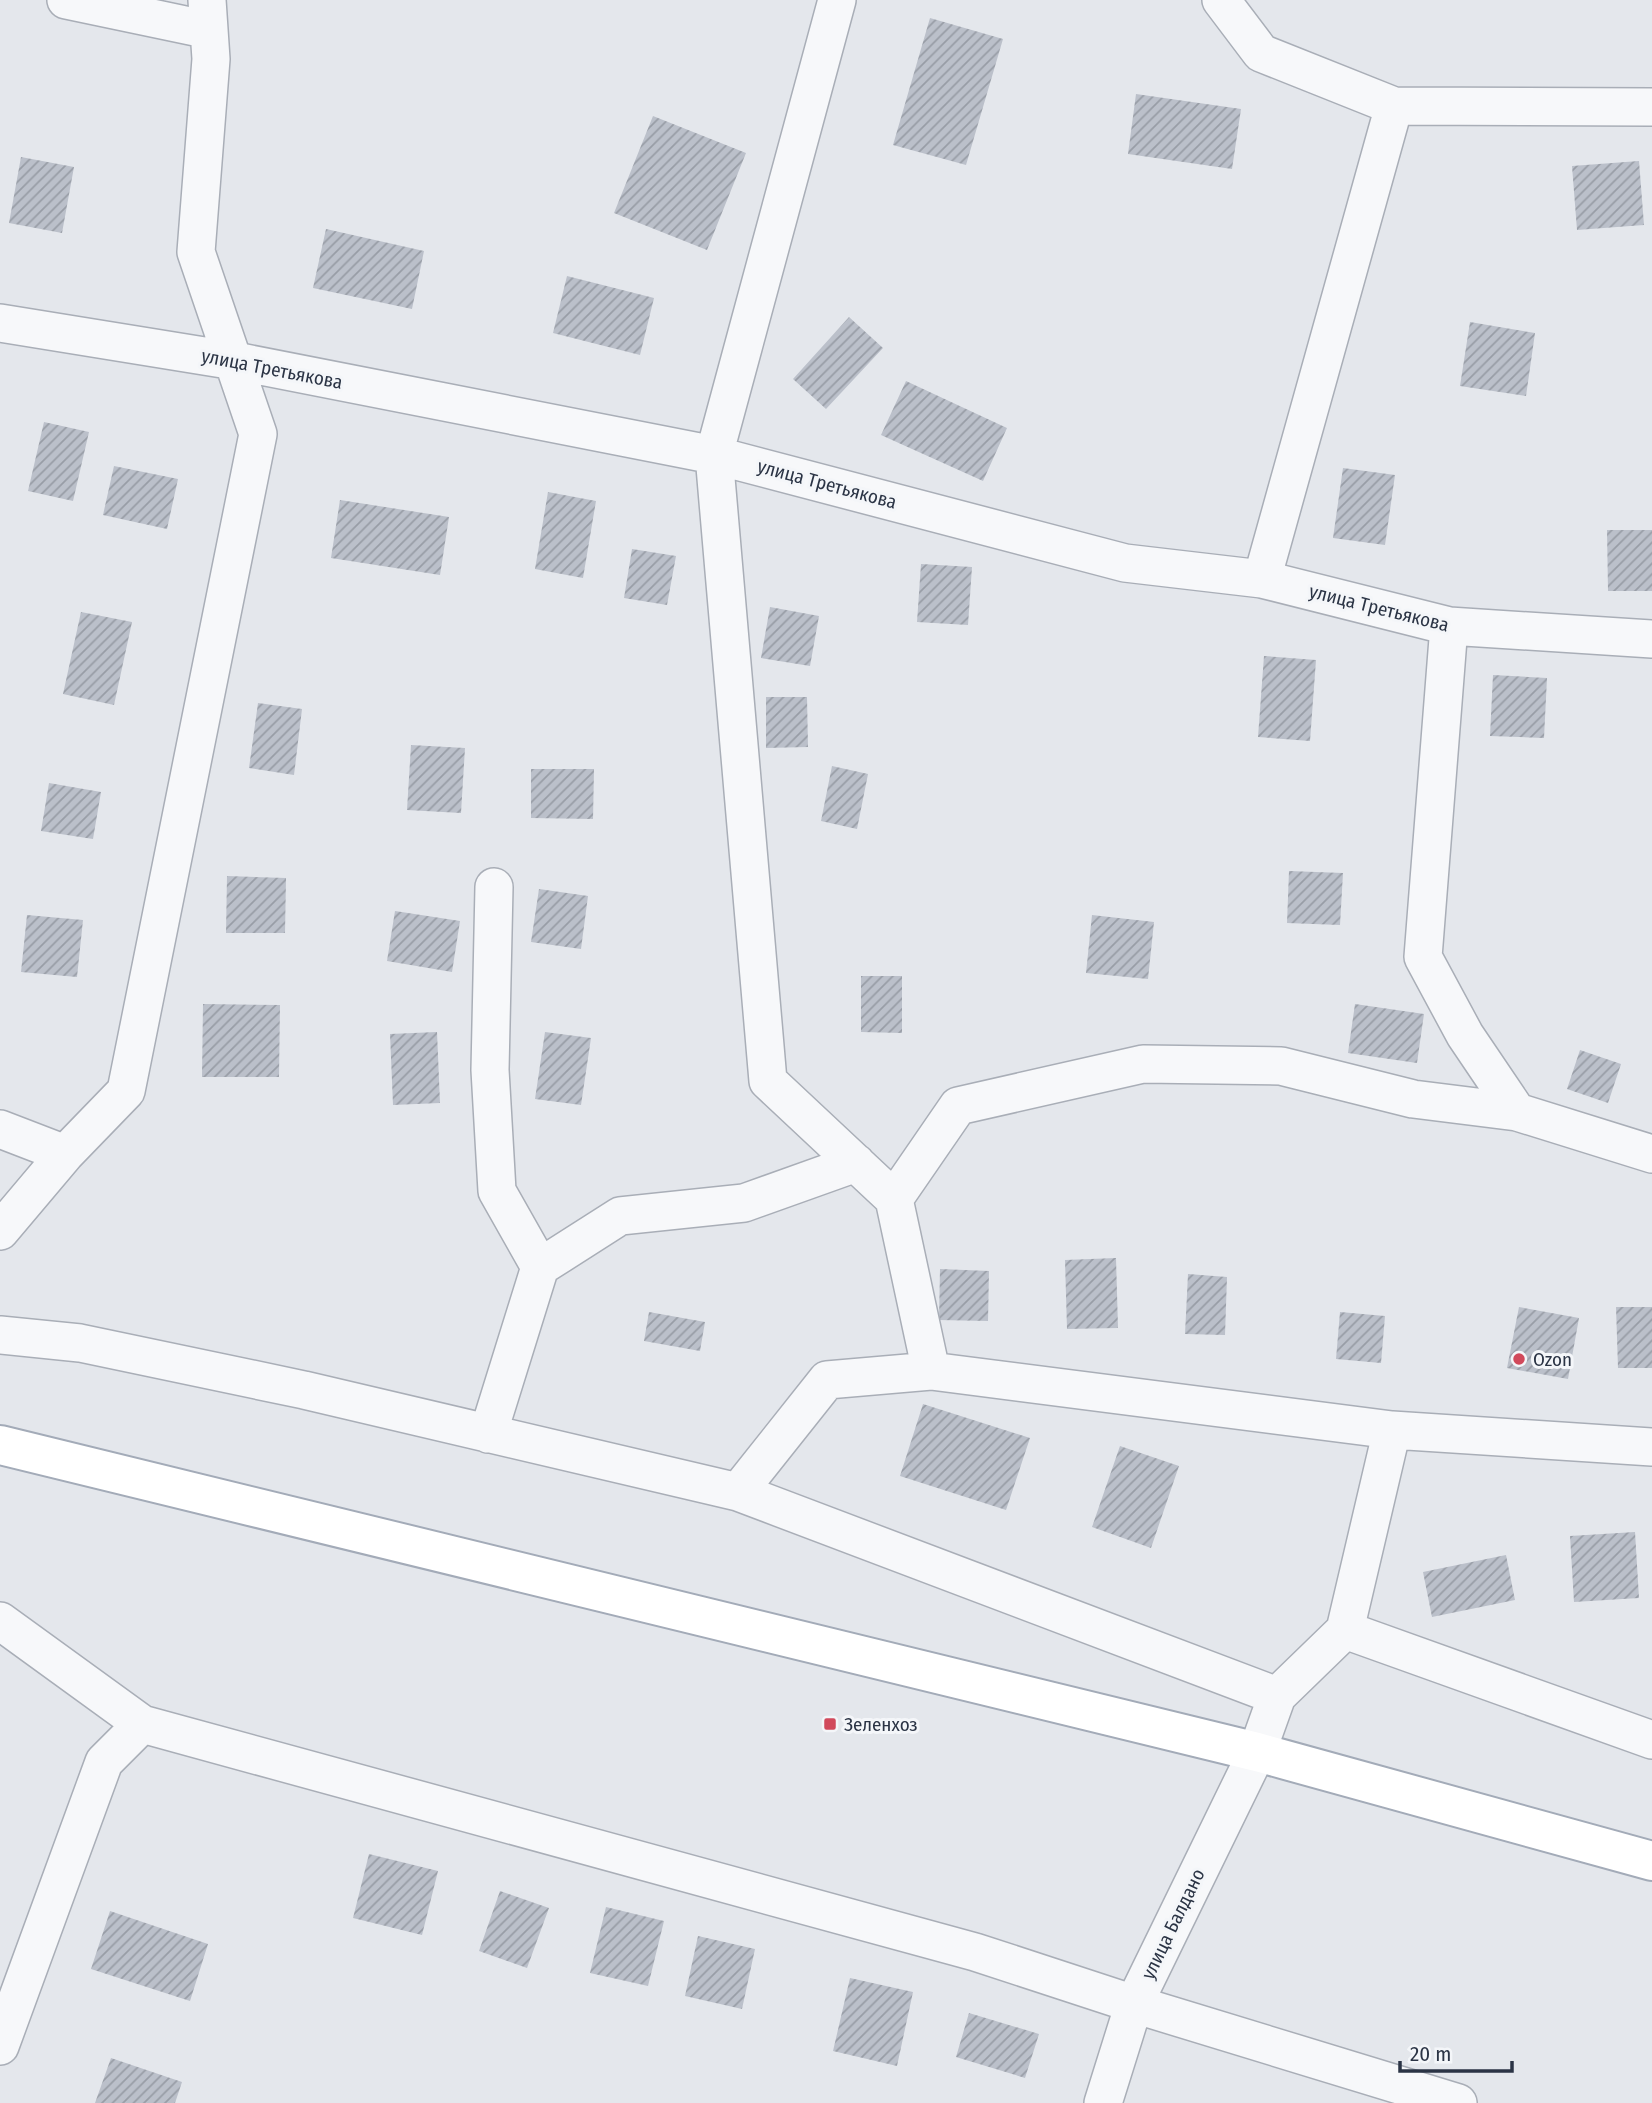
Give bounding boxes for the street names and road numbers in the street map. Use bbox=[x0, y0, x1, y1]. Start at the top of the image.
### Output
street label: улица Третьякова bbox=[200, 344, 344, 394]
street label: улица Третьякова bbox=[755, 454, 899, 514]
street label: улица Третьякова bbox=[1307, 580, 1451, 636]
street label: улица Балдано bbox=[1136, 1865, 1210, 1983]

